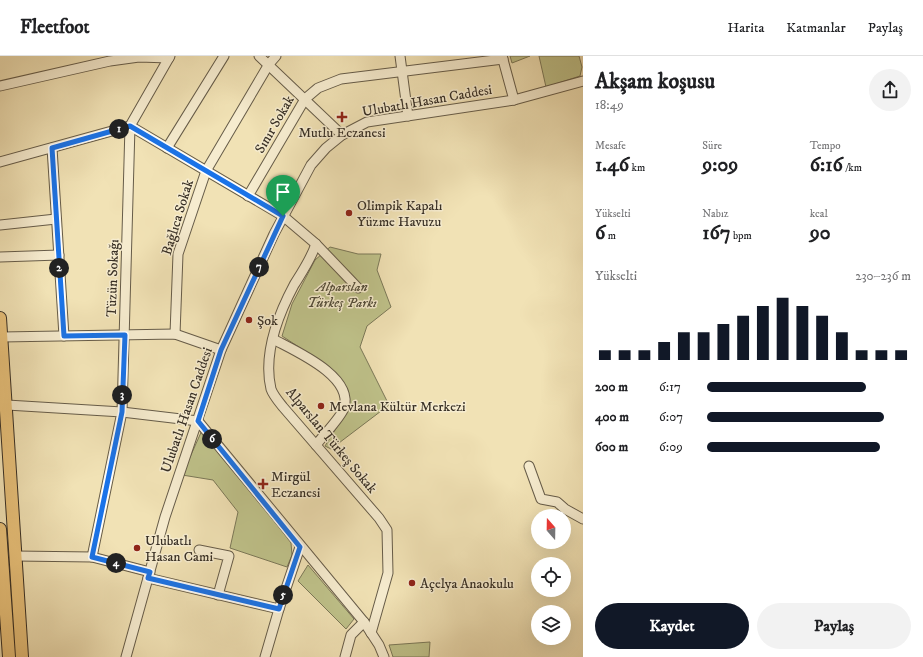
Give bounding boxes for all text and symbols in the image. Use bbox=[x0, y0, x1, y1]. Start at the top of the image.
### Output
text: Fleetfoot bbox=[20, 16, 90, 39]
text: Harita bbox=[727, 19, 764, 37]
text: Katmanlar bbox=[786, 19, 846, 37]
text: Paylaş bbox=[868, 19, 903, 37]
text: Akşam koşusu bbox=[595, 68, 715, 95]
button: share bbox=[869, 69, 911, 111]
street label: Ulubatlı Hasan Caddesi bbox=[361, 81, 494, 121]
street label: Sınır Sokak bbox=[251, 92, 299, 157]
text: 18:49 bbox=[595, 97, 624, 113]
marker: Mutlu Eczanesi bbox=[337, 112, 347, 122]
pin: 1 bbox=[109, 119, 129, 139]
text: 1 bbox=[117, 122, 121, 136]
place label: Mutlu Eczanesi bbox=[298, 124, 386, 142]
text: Mesafe bbox=[595, 139, 626, 153]
text: Süre bbox=[702, 139, 722, 153]
text: Tempo bbox=[810, 139, 841, 153]
text: 1.46 bbox=[595, 153, 629, 178]
text: 9:09 bbox=[702, 153, 738, 178]
text: 6:16 bbox=[810, 153, 843, 178]
text: km bbox=[629, 161, 645, 175]
text: /km bbox=[843, 161, 862, 175]
pin bbox=[266, 175, 300, 216]
street label: Bağlıca Sokak bbox=[158, 177, 198, 257]
icon: arrive bbox=[272, 181, 294, 203]
place label: Olimpik Kapalı Yüzme Havuzu bbox=[357, 197, 443, 231]
text: Yükselti bbox=[595, 207, 631, 221]
text: Nabız bbox=[702, 207, 729, 221]
text: kcal bbox=[810, 207, 828, 221]
marker: Olimpik Kapalı Yüzme Havuzu bbox=[344, 208, 354, 218]
text: 6 bbox=[595, 221, 605, 246]
text: 167 bbox=[702, 221, 731, 246]
text: 90 bbox=[810, 221, 830, 246]
text: m bbox=[605, 229, 616, 243]
text: bpm bbox=[731, 229, 752, 243]
street label: Tüzün Sokağı bbox=[103, 239, 123, 317]
pin: 7 bbox=[249, 257, 269, 277]
pin: 2 bbox=[49, 258, 69, 278]
text: 7 bbox=[256, 260, 262, 274]
text: 2 bbox=[56, 261, 62, 275]
text: Yükselti bbox=[595, 268, 637, 284]
text: 230–236 m bbox=[855, 268, 911, 284]
park label: Alparslan Türkeş Parkı bbox=[307, 278, 377, 312]
place label: Şok bbox=[257, 312, 278, 330]
marker: Şok bbox=[244, 315, 254, 325]
street label: Ulubatlı Hasan Caddesi bbox=[157, 345, 217, 475]
text: 200 m bbox=[595, 379, 628, 395]
text: 6:17 bbox=[659, 379, 681, 395]
street label: Alparslan Türkeş Sokak bbox=[282, 384, 381, 497]
pin: 3 bbox=[112, 385, 132, 405]
text: 3 bbox=[120, 388, 124, 402]
place label: Mevlana Kültür Merkezi bbox=[329, 398, 466, 416]
marker: Mevlana Kültür Merkezi bbox=[316, 401, 326, 411]
text: 400 m bbox=[595, 409, 629, 425]
text: 6:07 bbox=[659, 409, 683, 425]
pin: 6 bbox=[202, 429, 222, 449]
text: 6 bbox=[209, 432, 215, 446]
text: 600 m bbox=[595, 439, 628, 455]
text: 6:09 bbox=[659, 439, 683, 455]
place label: Mirgül Eczanesi bbox=[271, 468, 321, 502]
marker: Mirgül Eczanesi bbox=[258, 479, 268, 489]
north arrow bbox=[531, 509, 571, 549]
map controls bbox=[531, 509, 571, 645]
place label: Ulubatlı Hasan Cami bbox=[145, 532, 213, 566]
marker: Ulubatlı Hasan Cami bbox=[132, 543, 142, 553]
pin: 4 bbox=[106, 553, 126, 573]
text: 4 bbox=[113, 556, 119, 570]
button: locate bbox=[531, 557, 571, 597]
place label: Açelya Anaokulu bbox=[420, 575, 514, 593]
marker: Açelya Anaokulu bbox=[407, 578, 417, 588]
pin: 5 bbox=[273, 585, 293, 605]
text: 5 bbox=[280, 588, 286, 602]
button: Kaydet bbox=[595, 603, 749, 649]
button: Paylaş bbox=[757, 603, 911, 649]
button: layers bbox=[531, 605, 571, 645]

